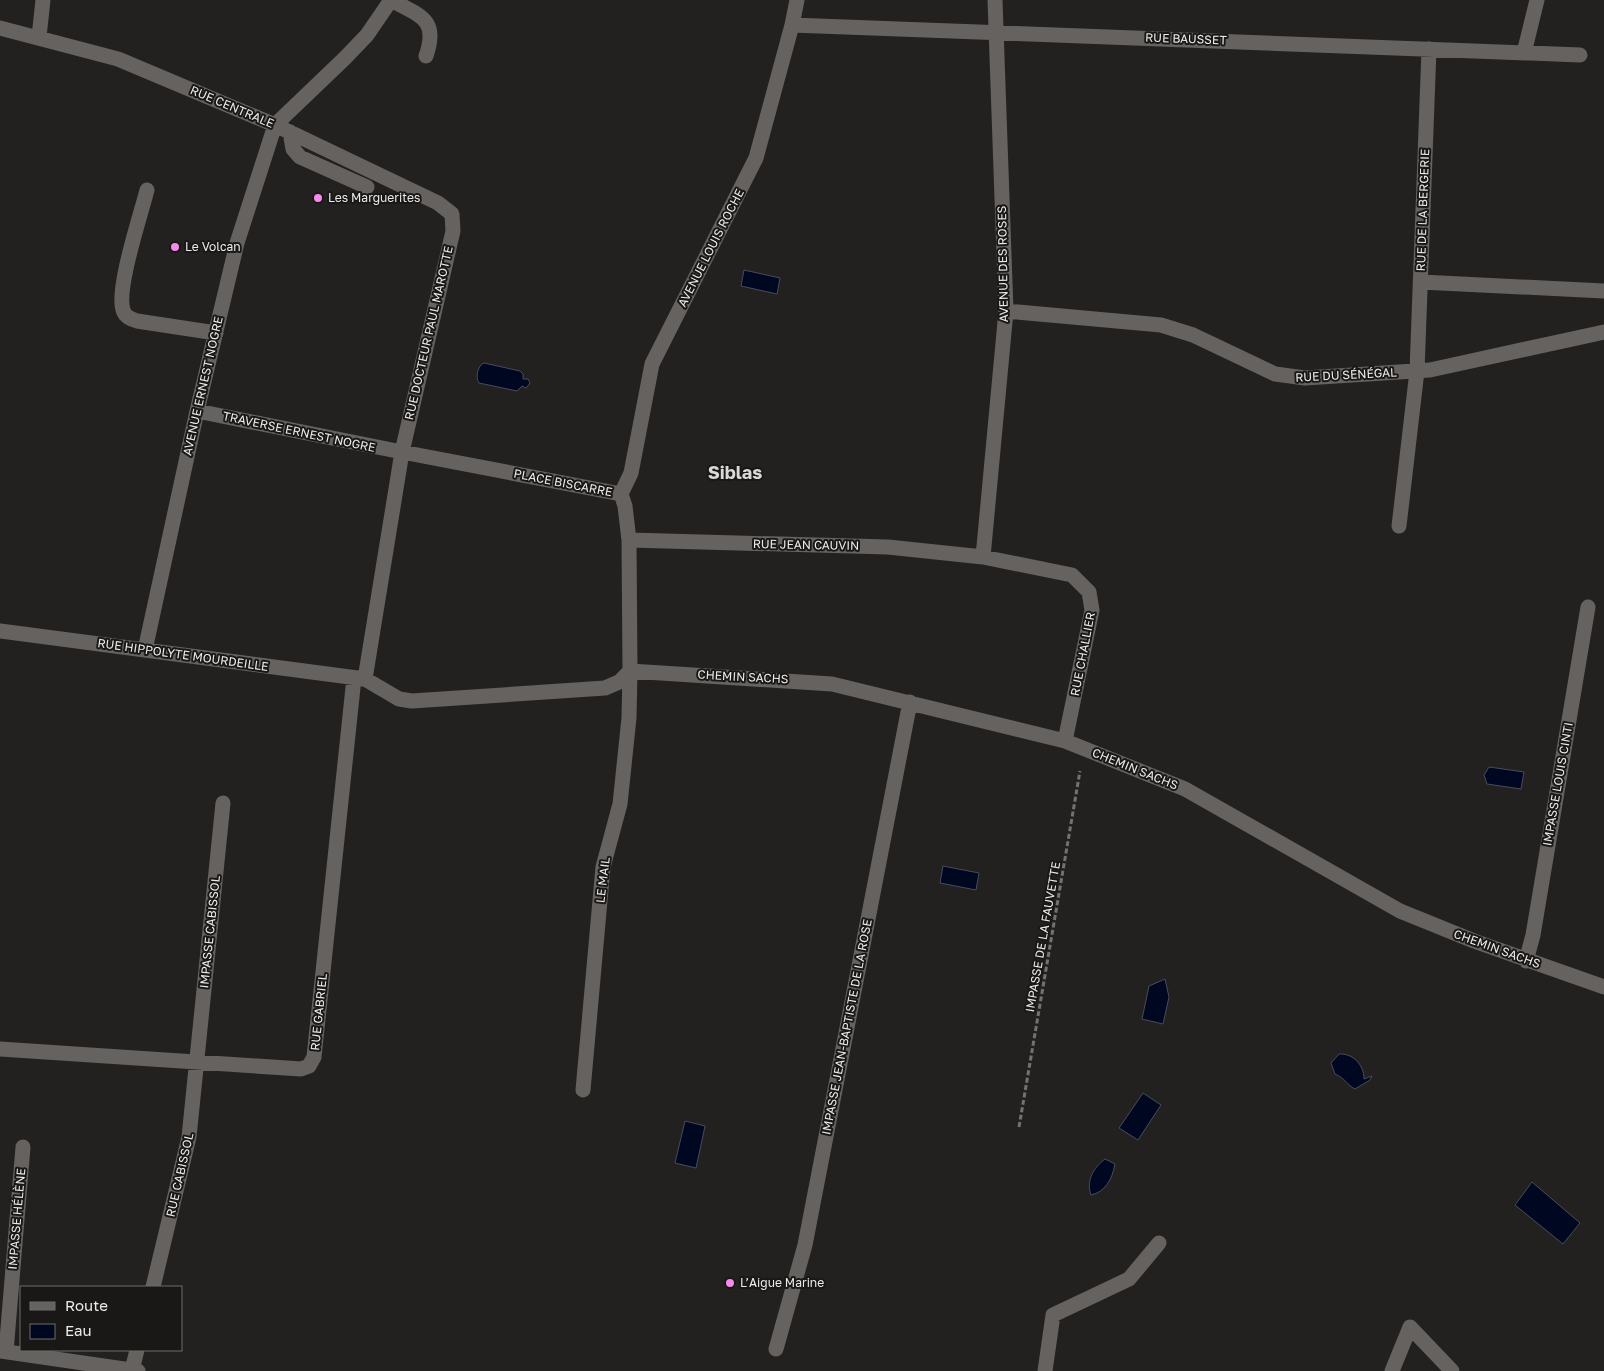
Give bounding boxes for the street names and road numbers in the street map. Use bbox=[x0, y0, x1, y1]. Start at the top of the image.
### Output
street label: RUE BAUSSET bbox=[1145, 30, 1228, 47]
street label: RUE CENTRALE bbox=[188, 82, 276, 131]
street label: RUE DE LA BERGERIE bbox=[1413, 148, 1432, 272]
street label: AVENUE LOUIS ROCHE bbox=[674, 186, 747, 309]
street label: AVENUE DES ROSES bbox=[994, 205, 1011, 322]
street label: RUE DOCTEUR PAUL MAROTTE bbox=[401, 244, 456, 421]
street label: AVENUE ERNEST NOGRE bbox=[179, 315, 226, 457]
street label: RUE DU SÉNÉGAL bbox=[1295, 364, 1397, 385]
street label: TRAVERSE ERNEST NOGRE bbox=[221, 408, 377, 455]
street label: PLACE BISCARRE bbox=[512, 466, 614, 499]
street label: RUE JEAN CAUVIN bbox=[753, 536, 859, 553]
street label: RUE CHALLIER bbox=[1067, 611, 1098, 697]
street label: RUE HIPPOLYTE MOURDEILLE bbox=[97, 635, 269, 674]
street label: CHEMIN SACHS bbox=[697, 667, 789, 686]
street label: IMPASSE LOUIS CINTI bbox=[1539, 721, 1576, 847]
street label: CHEMIN SACHS bbox=[1090, 745, 1181, 793]
street label: LE MAIL bbox=[592, 856, 613, 904]
street label: IMPASSE DE LA FAUVETTE bbox=[1022, 860, 1063, 1013]
street label: IMPASSE CABISSOL bbox=[196, 875, 223, 989]
street label: IMPASSE JEAN-BAPTISTE DE LA ROSE bbox=[818, 918, 875, 1136]
street label: CHEMIN SACHS bbox=[1452, 926, 1543, 971]
street label: RUE GABRIEL bbox=[307, 972, 330, 1051]
street label: RUE CABISSOL bbox=[163, 1131, 197, 1218]
street label: IMPASSE HÉLÈNE bbox=[5, 1168, 28, 1270]

